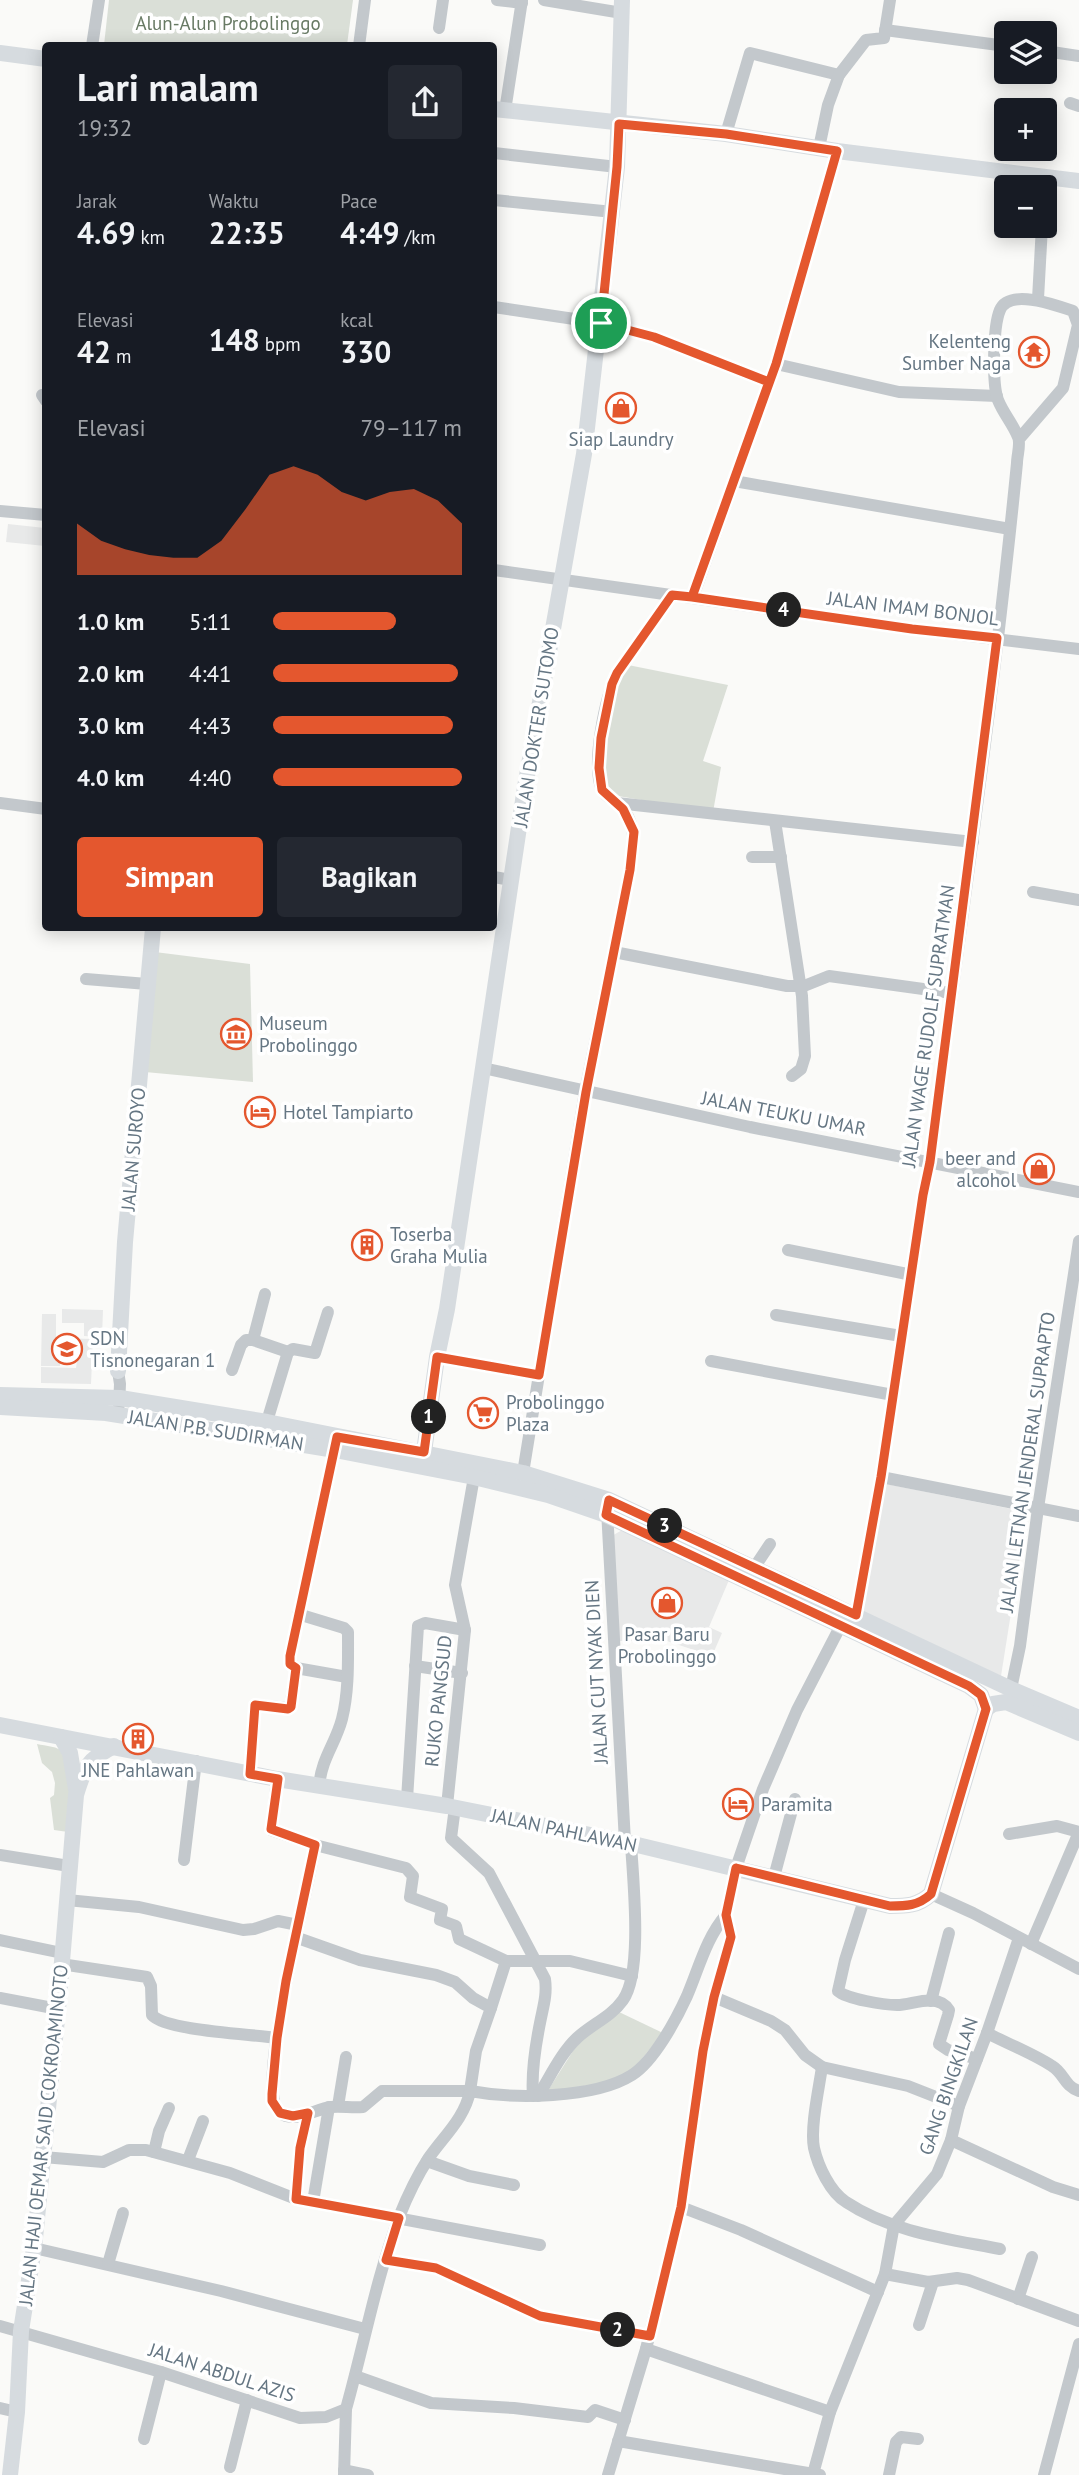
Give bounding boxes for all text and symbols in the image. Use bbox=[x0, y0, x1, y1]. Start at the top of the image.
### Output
park label: Alun-Alun Probolinggo bbox=[135, 11, 321, 35]
map controls bbox=[994, 21, 1057, 238]
button: layers bbox=[994, 21, 1057, 84]
text: Lari malam bbox=[77, 62, 259, 111]
button: share bbox=[388, 65, 462, 139]
button: + bbox=[994, 98, 1057, 161]
text: 19:32 bbox=[77, 113, 132, 142]
button: − bbox=[994, 175, 1057, 238]
text: Jarak bbox=[77, 189, 117, 213]
text: Waktu bbox=[209, 189, 259, 213]
text: Pace bbox=[340, 189, 378, 213]
text: 4.69 bbox=[77, 213, 135, 252]
text: 22:35 bbox=[209, 213, 285, 252]
text: 4:49 bbox=[340, 213, 399, 252]
text: km bbox=[135, 225, 165, 249]
text: /km bbox=[399, 225, 436, 249]
pin bbox=[571, 293, 631, 353]
icon: arrive bbox=[582, 304, 620, 342]
text: Elevasi bbox=[77, 308, 134, 332]
text: kcal bbox=[340, 308, 373, 332]
text: 148 bbox=[209, 320, 260, 359]
place label: Kelenteng Sumber Naga bbox=[902, 329, 1011, 375]
text: 42 bbox=[77, 332, 111, 371]
text: bpm bbox=[260, 332, 301, 356]
text: 330 bbox=[340, 332, 391, 371]
temple icon: Kelenteng Sumber Naga bbox=[1017, 335, 1051, 369]
text: m bbox=[111, 344, 132, 368]
shop icon: Siap Laundry bbox=[604, 391, 638, 425]
text: Elevasi bbox=[77, 413, 146, 442]
text: 79–117 m bbox=[361, 413, 462, 442]
place label: Siap Laundry bbox=[569, 427, 674, 451]
street label: JALAN IMAM BONJOL bbox=[825, 585, 1000, 630]
pin: 4 bbox=[766, 592, 802, 628]
text: 4 bbox=[778, 597, 789, 621]
text: 1.0 km bbox=[77, 607, 144, 636]
text: 5:11 bbox=[189, 607, 232, 636]
street label: JALAN DOKTER SUTOMO bbox=[508, 625, 564, 830]
text: 2.0 km bbox=[77, 659, 144, 688]
text: 4:41 bbox=[189, 659, 232, 688]
text: 3.0 km bbox=[77, 711, 144, 740]
text: 4:43 bbox=[189, 711, 232, 740]
text: 4.0 km bbox=[77, 763, 144, 792]
text: 4:40 bbox=[189, 763, 232, 792]
button: Simpan bbox=[77, 837, 263, 917]
button: Bagikan bbox=[277, 837, 462, 917]
street label: JALAN WAGE RUDOLF SUPRATMAN bbox=[896, 883, 960, 1170]
place label: Museum Probolinggo bbox=[259, 1011, 358, 1057]
museum icon: Museum Probolinggo bbox=[219, 1017, 253, 1051]
street label: JALAN TEUKU UMAR bbox=[699, 1085, 868, 1141]
street label: JALAN SUROYO bbox=[116, 1086, 150, 1213]
hotel icon: Hotel Tampiarto bbox=[243, 1095, 277, 1129]
place label: Hotel Tampiarto bbox=[283, 1100, 414, 1124]
place label: beer and alcohol bbox=[945, 1146, 1016, 1192]
shop icon: beer and alcohol bbox=[1022, 1152, 1056, 1186]
place label: Toserba Graha Mulia bbox=[390, 1222, 488, 1268]
building icon: Toserba Graha Mulia bbox=[350, 1228, 384, 1262]
street label: JALAN LETNAN JENDERAL SUPRAPTO bbox=[994, 1310, 1060, 1615]
place label: SDN Tisnonegaran 1 bbox=[90, 1326, 215, 1372]
school or university icon: SDN Tisnonegaran 1 bbox=[50, 1332, 84, 1366]
place label: Probolinggo Plaza bbox=[506, 1390, 605, 1436]
supermarket icon: Probolinggo Plaza bbox=[466, 1396, 500, 1430]
pin: 1 bbox=[412, 1400, 446, 1434]
street label: JALAN P.B. SUDIRMAN bbox=[126, 1404, 305, 1456]
text: 1 bbox=[423, 1404, 434, 1428]
pin: 3 bbox=[648, 1508, 682, 1544]
text: 3 bbox=[659, 1513, 670, 1537]
street label: JALAN CUT NYAK DIEN bbox=[579, 1580, 613, 1765]
shop icon: Pasar Baru Probolinggo bbox=[650, 1586, 684, 1620]
place label: Pasar Baru Probolinggo bbox=[618, 1622, 716, 1668]
street label: RUKO PANGSUD bbox=[419, 1634, 457, 1768]
building icon: JNE Pahlawan bbox=[121, 1722, 155, 1756]
place label: JNE Pahlawan bbox=[81, 1758, 194, 1782]
hotel icon: Paramita bbox=[721, 1787, 755, 1821]
place label: Paramita bbox=[761, 1792, 833, 1816]
street label: JALAN PAHLAWAN bbox=[488, 1803, 639, 1857]
street label: JALAN HAJI OEMAR SAID COKROAMINOTO bbox=[13, 1963, 73, 2308]
street label: GANG BINGKILAN bbox=[913, 2014, 983, 2158]
pin: 2 bbox=[600, 2312, 636, 2348]
text: 2 bbox=[612, 2317, 623, 2341]
street label: JALAN ABDUL AZIS bbox=[145, 2337, 298, 2407]

